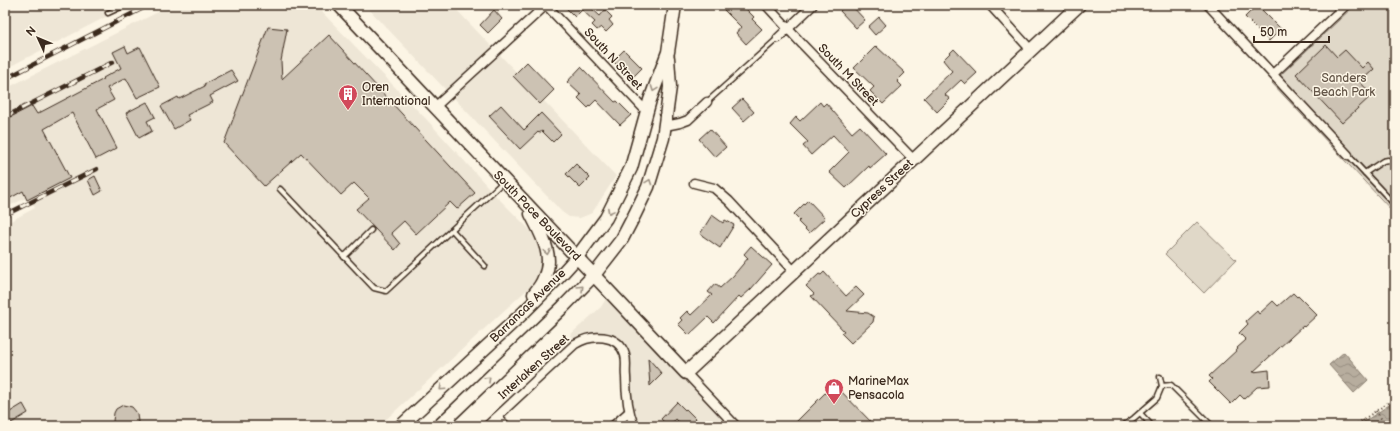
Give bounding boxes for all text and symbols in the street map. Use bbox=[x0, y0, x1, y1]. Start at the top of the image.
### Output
north arrow bbox=[18, 18, 58, 58]
scale bar bbox=[1254, 18, 1329, 44]
text: N bbox=[24, 24, 39, 39]
street label: South N Street bbox=[581, 25, 646, 93]
text: 50 m bbox=[1260, 25, 1287, 40]
street label: South M Street bbox=[815, 41, 882, 109]
park label: Sanders Beach Park bbox=[1313, 71, 1375, 100]
place label: Oren International bbox=[362, 80, 430, 109]
building icon: Oren International bbox=[337, 83, 359, 111]
one-way arrow bbox=[651, 85, 659, 92]
street label: Cypress Street bbox=[848, 156, 917, 222]
street label: South Pace Boulevard bbox=[490, 168, 584, 264]
one-way arrow bbox=[645, 179, 653, 186]
one-way arrow bbox=[607, 206, 614, 214]
one-way arrow bbox=[542, 249, 551, 255]
street label: Barrancas Avenue bbox=[487, 266, 569, 346]
one-way arrow bbox=[576, 285, 584, 293]
street label: Interlaken Street bbox=[495, 331, 573, 403]
place label: MarineMax Pensacola bbox=[848, 374, 909, 403]
one-way arrow bbox=[483, 376, 491, 384]
shop icon: MarineMax Pensacola bbox=[823, 377, 845, 405]
one-way arrow bbox=[439, 383, 447, 391]

